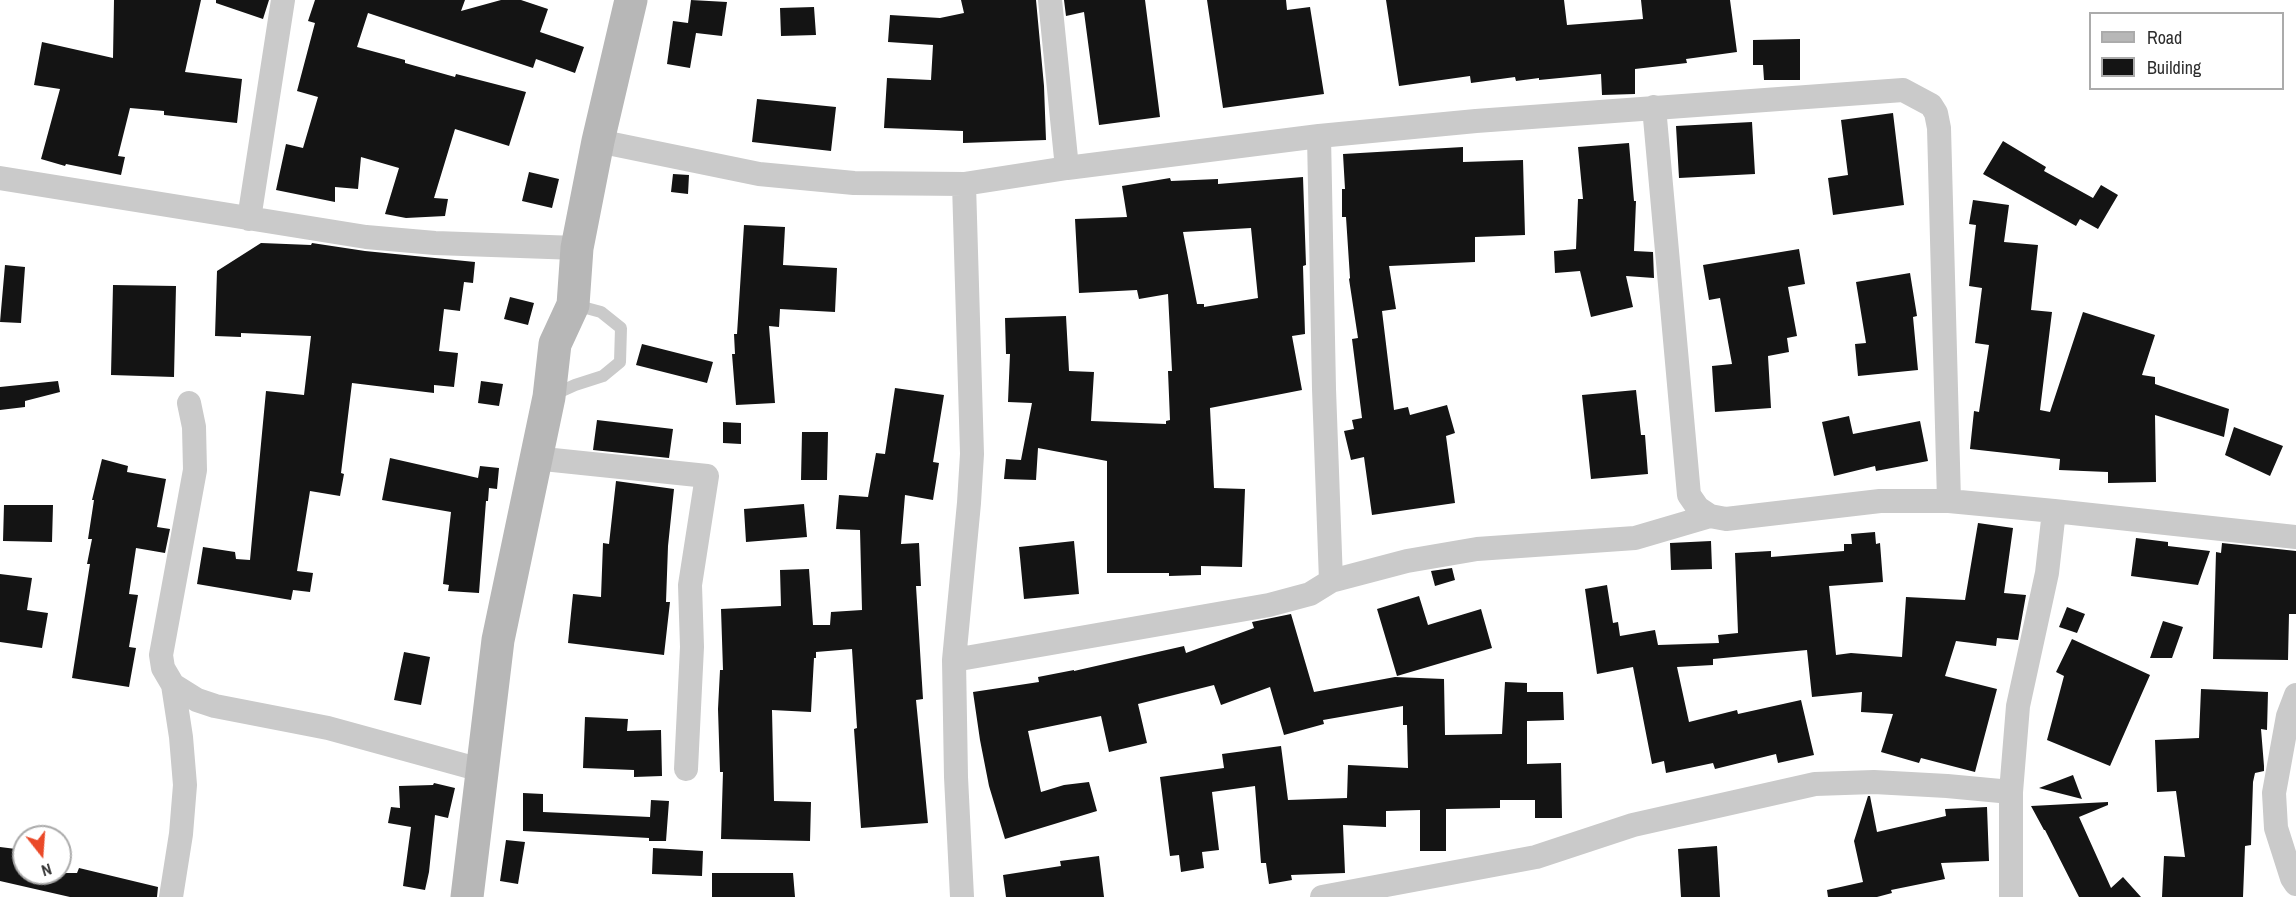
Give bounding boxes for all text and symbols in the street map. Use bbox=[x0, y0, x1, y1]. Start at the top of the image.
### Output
legend bbox=[2089, 12, 2284, 90]
text: Road bbox=[2147, 25, 2182, 50]
text: Building bbox=[2147, 55, 2201, 80]
north arrow bbox=[12, 825, 72, 885]
text: N bbox=[39, 858, 54, 882]

